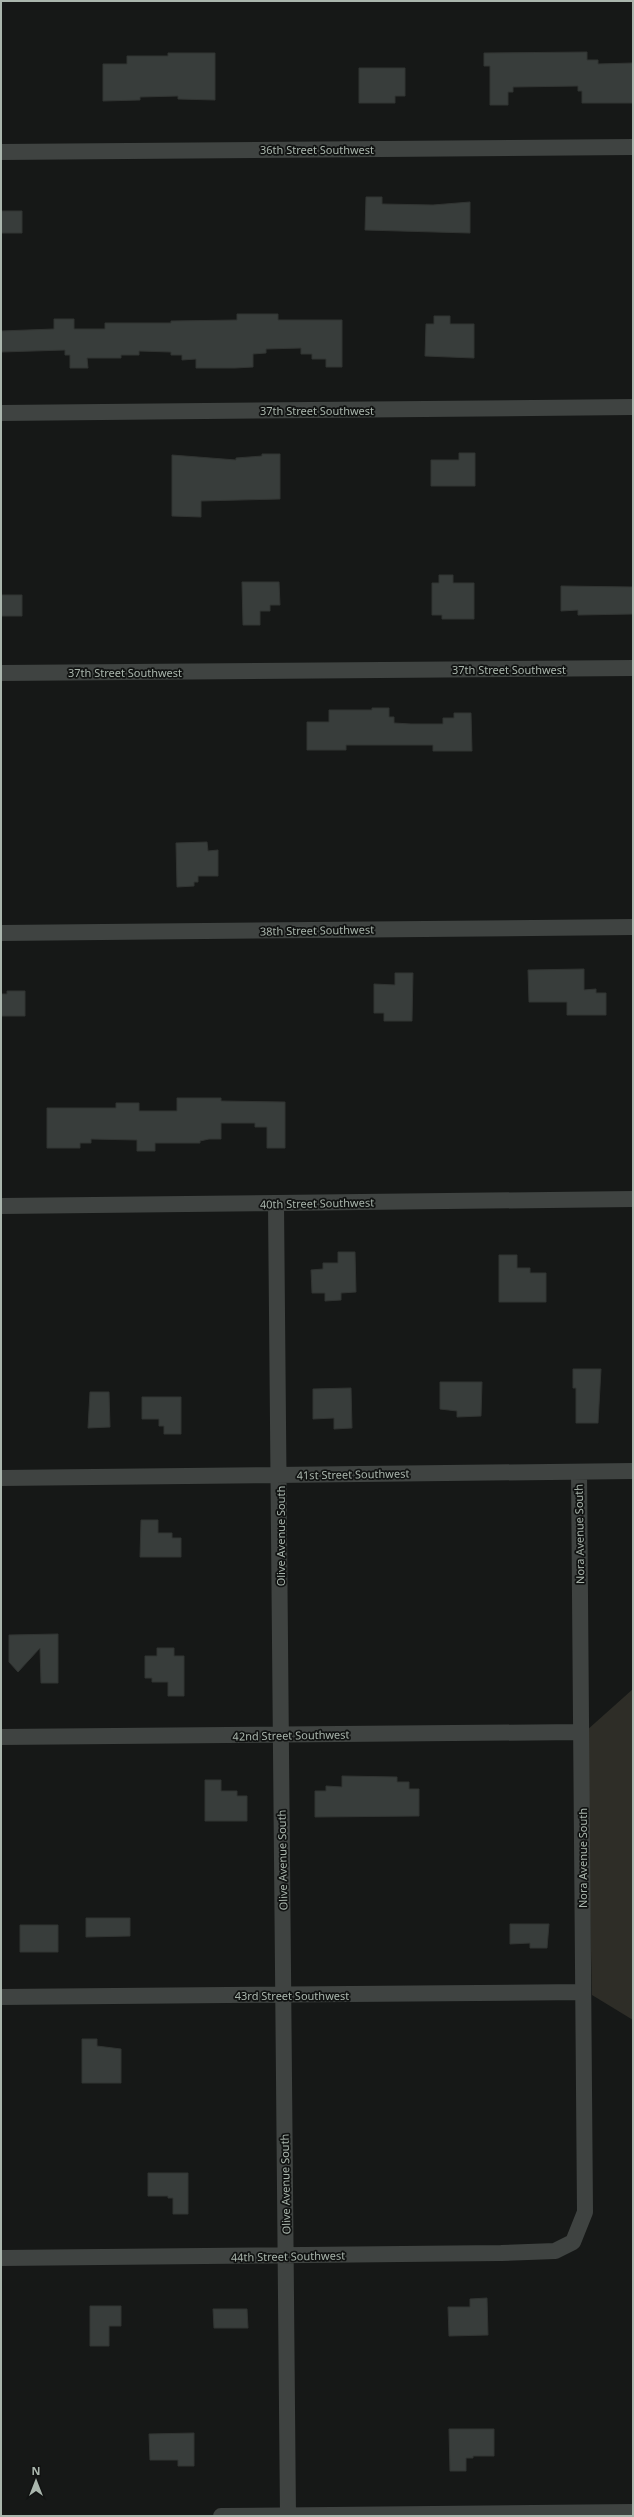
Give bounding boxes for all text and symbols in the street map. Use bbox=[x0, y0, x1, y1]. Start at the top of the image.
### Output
street label: 36th Street Southwest bbox=[260, 142, 374, 157]
street label: 37th Street Southwest bbox=[260, 403, 374, 418]
street label: 37th Street Southwest bbox=[452, 662, 566, 677]
street label: 37th Street Southwest bbox=[68, 665, 182, 680]
street label: 38th Street Southwest bbox=[260, 922, 374, 938]
street label: 40th Street Southwest bbox=[260, 1195, 374, 1211]
street label: 41st Street Southwest bbox=[297, 1466, 409, 1482]
street label: Nora Avenue South bbox=[571, 1484, 587, 1584]
street label: Olive Avenue South bbox=[273, 1486, 288, 1586]
street label: 42nd Street Southwest bbox=[232, 1726, 350, 1744]
street label: Nora Avenue South bbox=[575, 1808, 590, 1908]
street label: Olive Avenue South bbox=[274, 1810, 290, 1910]
street label: 43rd Street Southwest bbox=[235, 1988, 349, 2003]
street label: Olive Avenue South bbox=[277, 2134, 293, 2234]
street label: 44th Street Southwest bbox=[231, 2248, 345, 2264]
north arrow bbox=[16, 2461, 56, 2501]
text: N bbox=[32, 2463, 40, 2478]

